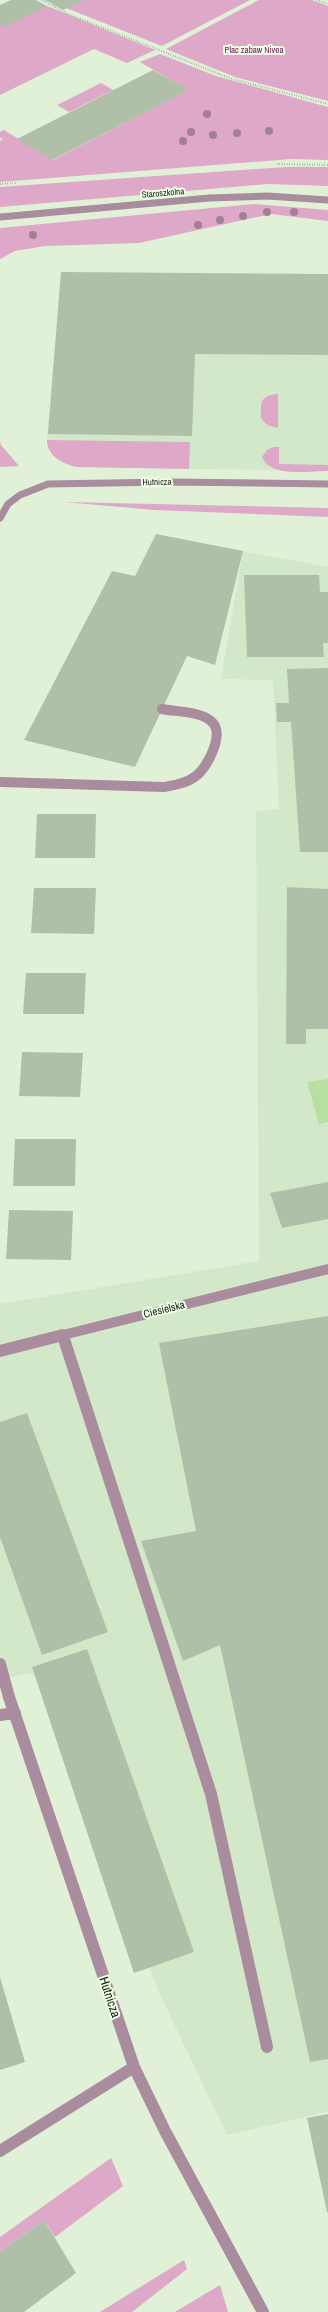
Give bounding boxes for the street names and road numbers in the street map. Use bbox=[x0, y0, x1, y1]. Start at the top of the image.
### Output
street label: Staroszkolna bbox=[141, 185, 185, 201]
street label: Hutnicza bbox=[142, 476, 172, 488]
street label: Ciesielska bbox=[142, 1297, 186, 1321]
street label: Hutnicza bbox=[95, 1974, 125, 2020]

